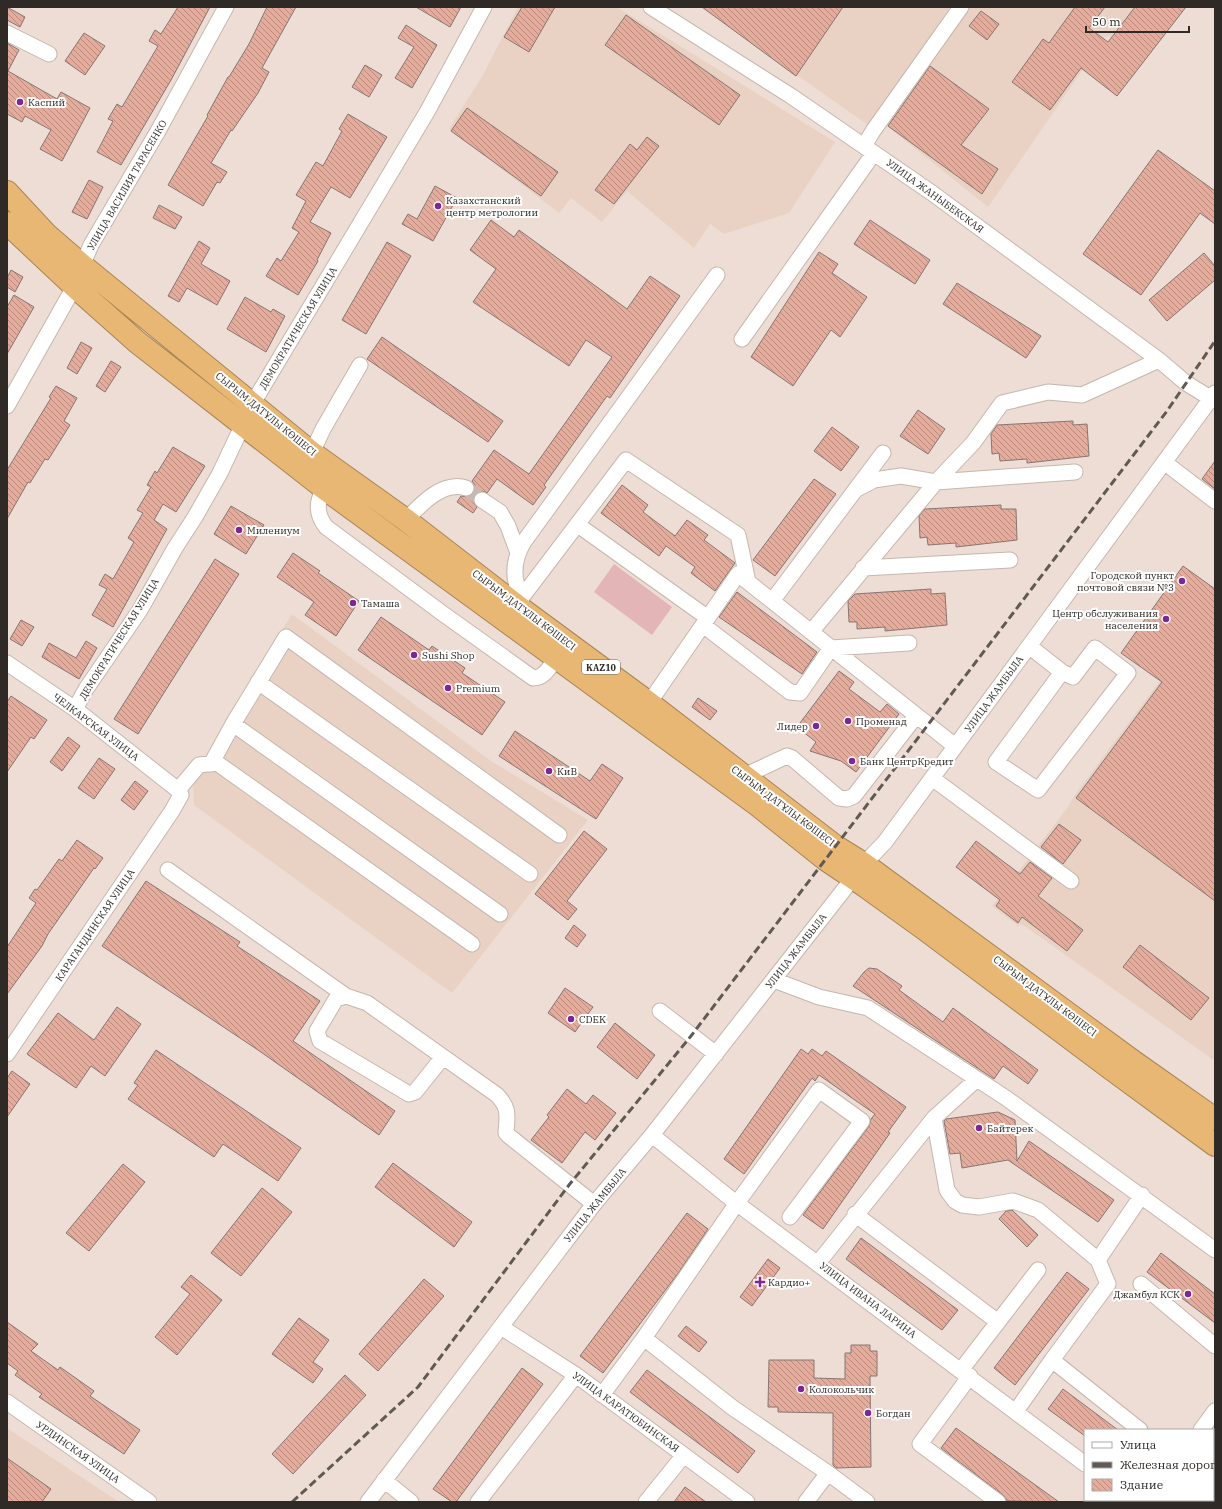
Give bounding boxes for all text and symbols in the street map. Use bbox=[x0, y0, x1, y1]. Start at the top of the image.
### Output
scale bar bbox=[1086, 8, 1189, 34]
text: 50 m bbox=[1092, 14, 1121, 29]
place label: Каспий bbox=[28, 96, 66, 109]
marker: Каспий bbox=[15, 97, 25, 107]
street label: УЛИЦА ВАСИЛИЯ ТАРАСЕНКО bbox=[84, 118, 170, 252]
street label: УЛИЦА ЖАНЫБЕКСКАЯ bbox=[884, 156, 987, 236]
place label: Казахстанский центр метрологии bbox=[446, 194, 538, 219]
marker: Казахстанский центр метрологии bbox=[433, 201, 443, 211]
street label: ДЕМОКРАТИЧЕСКАЯ УЛИЦА bbox=[256, 264, 340, 392]
street label: СЫРЫМ ДАТҰЛЫ КӨШЕСІ bbox=[213, 369, 319, 459]
place label: Милениум bbox=[247, 524, 300, 537]
marker: Милениум bbox=[234, 525, 244, 535]
street label: СЫРЫМ ДАТҰЛЫ КӨШЕСІ bbox=[470, 567, 578, 653]
place label: Городской пункт почтовой связи №3 bbox=[1077, 569, 1174, 594]
street label: ДЕМОКРАТИЧЕСКАЯ УЛИЦА bbox=[76, 576, 162, 702]
marker: Городской пункт почтовой связи №3 bbox=[1177, 576, 1187, 586]
place label: Тамаша bbox=[361, 597, 400, 610]
marker: Тамаша bbox=[348, 598, 358, 608]
place label: Центр обслуживания наcеления bbox=[1052, 607, 1158, 632]
marker: Центр обслуживания наcеления bbox=[1161, 614, 1171, 624]
place label: Sushi Shop bbox=[422, 649, 475, 662]
marker: Sushi Shop bbox=[409, 650, 419, 660]
street label: УЛИЦА ЖАМБЫЛА bbox=[962, 653, 1026, 735]
road number: KAZ10 bbox=[582, 660, 620, 674]
place label: Premium bbox=[456, 682, 501, 695]
marker: Premium bbox=[443, 683, 453, 693]
street label: ЧЕЛКАРСКАЯ УЛИЦА bbox=[50, 690, 142, 764]
place label: Променад bbox=[856, 715, 907, 728]
marker: Променад bbox=[843, 716, 853, 726]
place label: Лидер bbox=[777, 720, 808, 733]
marker: Лидер bbox=[811, 721, 821, 731]
place label: Банк ЦентрКредит bbox=[860, 755, 954, 768]
marker: Банк ЦентрКредит bbox=[847, 756, 857, 766]
street label: СЫРЫМ ДАТҰЛЫ КӨШЕСІ bbox=[729, 763, 837, 849]
place label: КиВ bbox=[557, 765, 577, 778]
marker: КиВ bbox=[544, 766, 554, 776]
street label: КАРАГАНДИНСКАЯ УЛИЦА bbox=[52, 866, 138, 984]
street label: УЛИЦА ЖАМБЫЛА bbox=[763, 911, 829, 991]
street label: СЫРЫМ ДАТҰЛЫ КӨШЕСІ bbox=[991, 953, 1099, 1039]
place label: CDEK bbox=[579, 1013, 606, 1026]
marker: CDEK bbox=[566, 1014, 576, 1024]
place label: Байтерек bbox=[987, 1122, 1033, 1135]
marker: Байтерек bbox=[974, 1123, 984, 1133]
street label: УЛИЦА ЖАМБЫЛА bbox=[561, 1165, 629, 1245]
street label: УЛИЦА ИВАНА ЛАРИНА bbox=[817, 1259, 919, 1341]
place label: Кардио+ bbox=[768, 1276, 811, 1289]
marker: Кардио+ bbox=[755, 1277, 765, 1287]
place label: Джамбул КСК bbox=[1113, 1288, 1180, 1301]
marker: Джамбул КСК bbox=[1183, 1289, 1193, 1299]
street label: УЛИЦА КАРАТЮБИНСКАЯ bbox=[570, 1369, 682, 1455]
place label: Колокольчик bbox=[809, 1383, 874, 1396]
marker: Колокольчик bbox=[796, 1384, 806, 1394]
place label: Богдан bbox=[876, 1407, 911, 1420]
marker: Богдан bbox=[863, 1408, 873, 1418]
street label: УРДИНСКАЯ УЛИЦА bbox=[34, 1418, 123, 1486]
legend bbox=[1084, 1429, 1214, 1501]
text: Улица bbox=[1120, 1437, 1157, 1452]
text: Железная дорога bbox=[1120, 1457, 1222, 1472]
text: Здание bbox=[1120, 1477, 1163, 1492]

